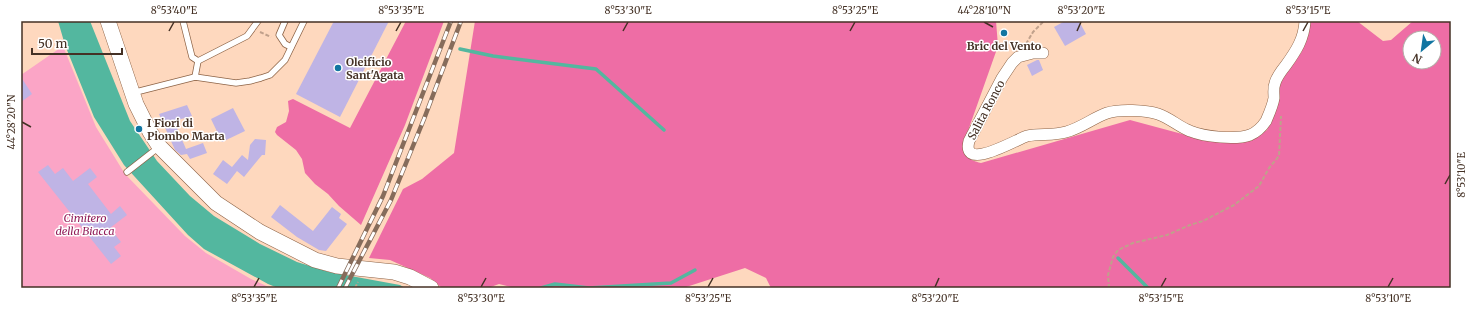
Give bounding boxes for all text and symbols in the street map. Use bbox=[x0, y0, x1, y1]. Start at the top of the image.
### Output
text: 8°53'40"E bbox=[151, 4, 198, 17]
text: 8°53'35"E bbox=[378, 4, 425, 17]
text: 8°53'30"E bbox=[604, 4, 652, 17]
text: 8°53'25"E bbox=[832, 4, 879, 17]
text: 44°28'10"N bbox=[957, 4, 1011, 17]
text: 8°53'20"E bbox=[1057, 4, 1105, 17]
text: 8°53'15"E bbox=[1286, 4, 1331, 17]
marker: Bric del Vento bbox=[999, 28, 1009, 38]
scale bar bbox=[32, 30, 122, 56]
north arrow bbox=[1402, 30, 1442, 70]
text: 50 m bbox=[38, 36, 67, 51]
place label: Bric del Vento bbox=[967, 39, 1042, 53]
text: N bbox=[1410, 50, 1424, 67]
place label: Oleificio Sant'Agata bbox=[346, 55, 404, 82]
marker: Oleificio Sant'Agata bbox=[333, 63, 343, 73]
street label: Salita Ronco bbox=[964, 77, 1008, 142]
text: 44°28'20"N bbox=[5, 94, 18, 149]
place label: I Fiori di Piombo Marta bbox=[147, 116, 225, 143]
marker: I Fiori di Piombo Marta bbox=[134, 124, 144, 134]
text: 8°53'10"E bbox=[1455, 152, 1468, 198]
park label: Cimitero della Biacca bbox=[55, 211, 115, 238]
text: 8°53'35"E bbox=[231, 292, 278, 305]
text: 8°53'30"E bbox=[457, 292, 505, 305]
text: 8°53'25"E bbox=[685, 292, 732, 305]
text: 8°53'20"E bbox=[911, 292, 959, 305]
text: 8°53'15"E bbox=[1139, 292, 1184, 305]
text: 8°53'10"E bbox=[1365, 292, 1411, 305]

